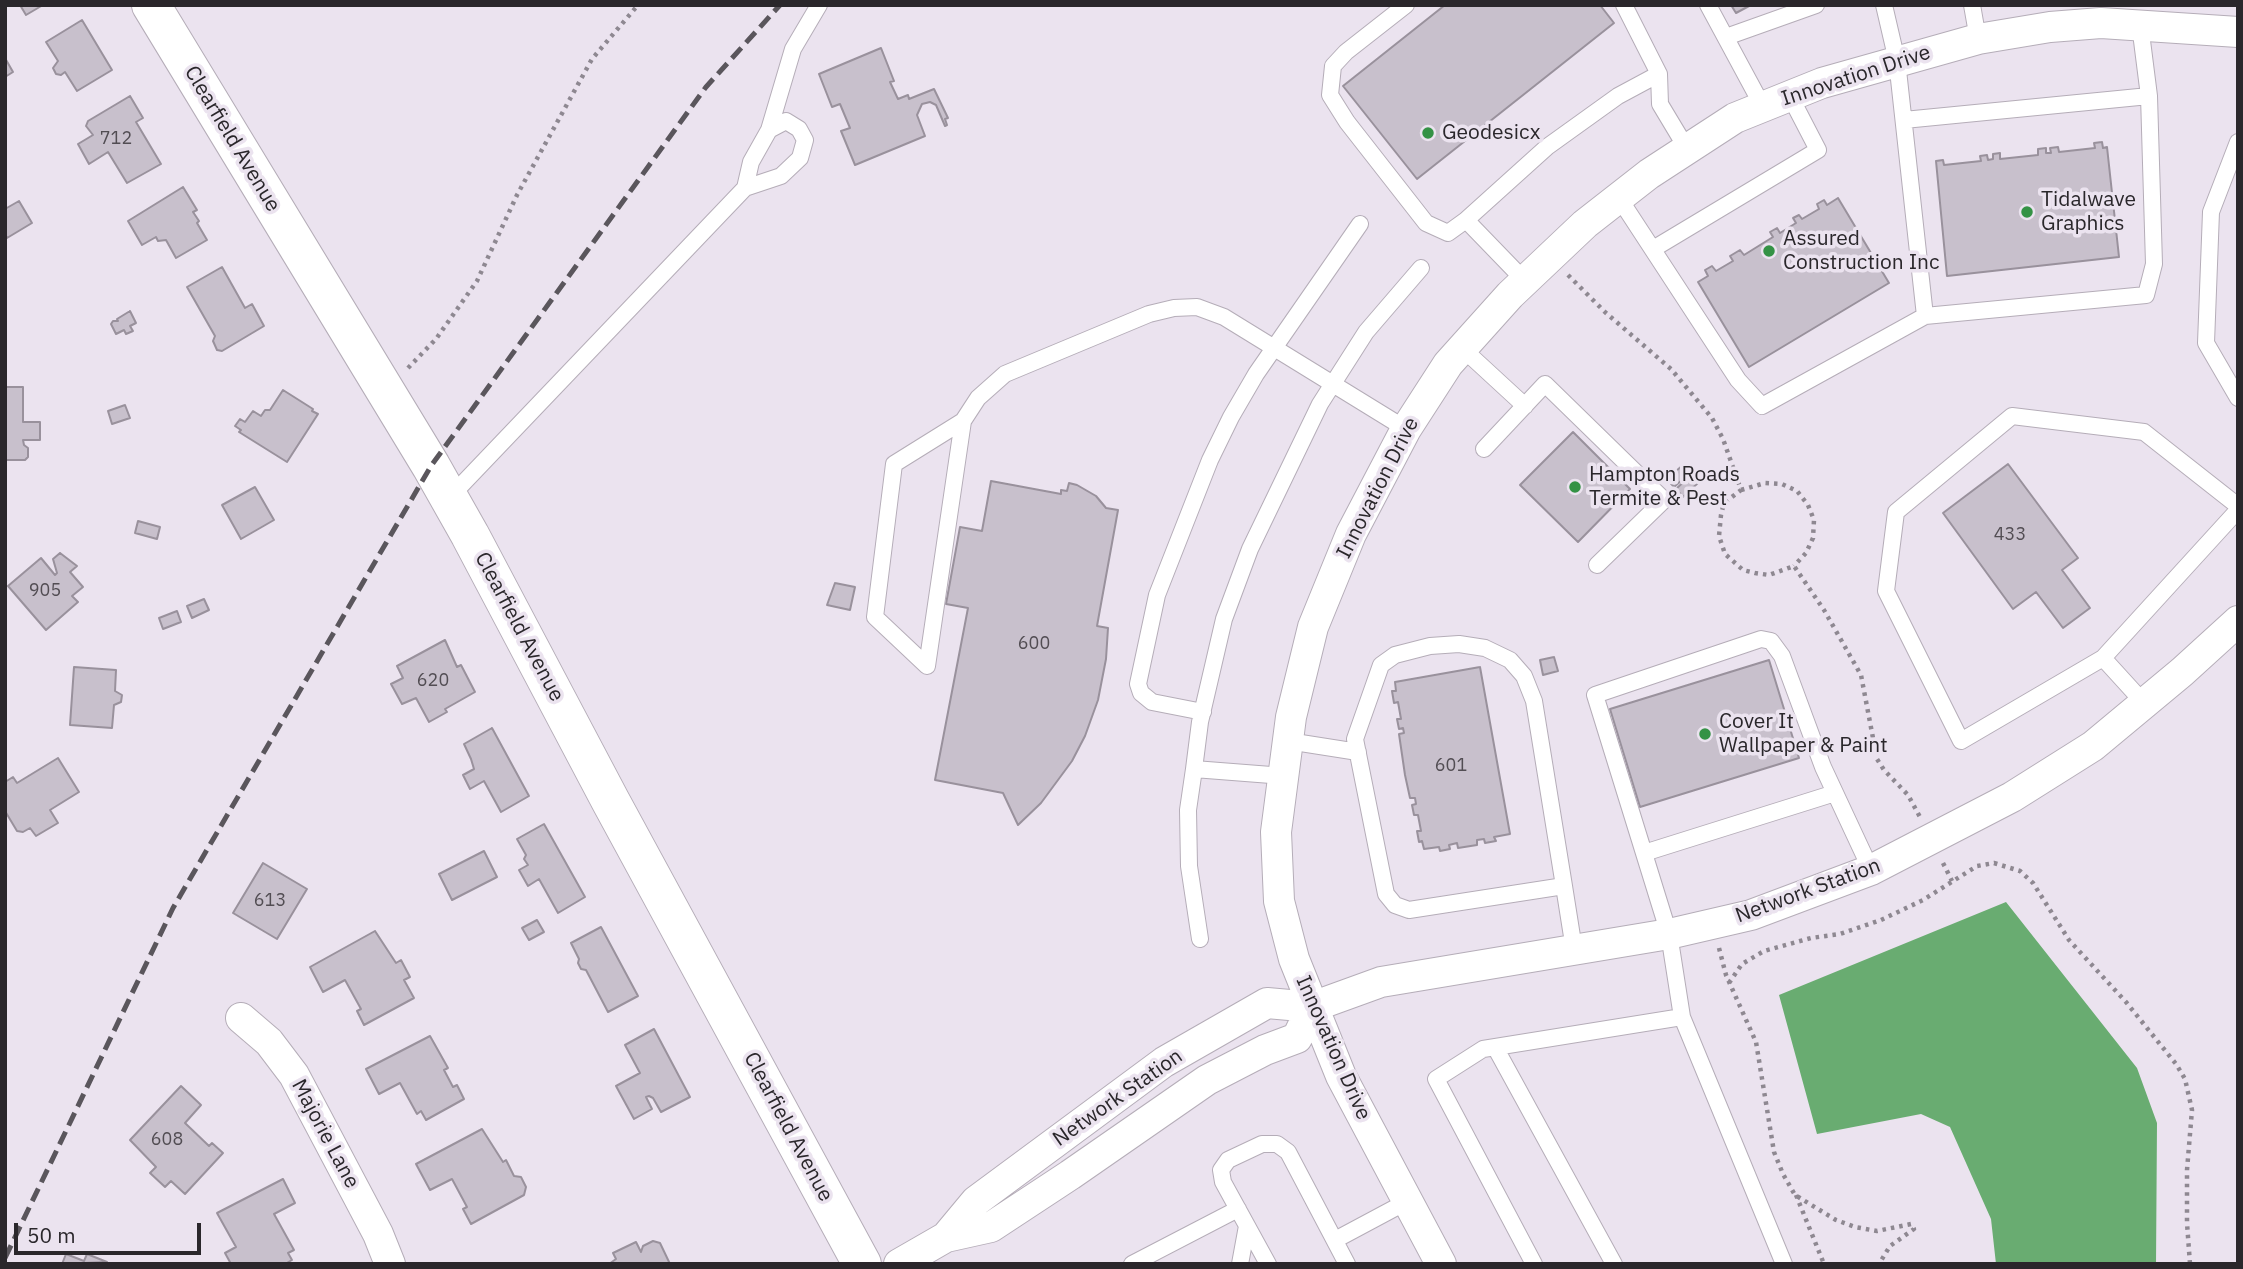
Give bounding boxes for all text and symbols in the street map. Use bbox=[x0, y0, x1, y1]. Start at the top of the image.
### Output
street label: Innovation Drive bbox=[1778, 40, 1934, 112]
street label: Clearfield Avenue bbox=[179, 61, 285, 217]
place label: Geodesicx bbox=[1442, 120, 1540, 146]
marker: Geodesicx bbox=[1420, 125, 1436, 141]
house number: 712 bbox=[100, 128, 132, 150]
place label: Tidalwave Graphics bbox=[2041, 187, 2136, 237]
marker: Tidalwave Graphics bbox=[2019, 204, 2035, 220]
place label: Assured Construction Inc bbox=[1783, 226, 1940, 276]
marker: Assured Construction Inc bbox=[1761, 243, 1777, 259]
street label: Innovation Drive bbox=[1332, 413, 1424, 563]
place label: Hampton Roads Termite & Pest bbox=[1589, 462, 1740, 512]
marker: Hampton Roads Termite & Pest bbox=[1567, 479, 1583, 495]
house number: 433 bbox=[1994, 524, 2026, 546]
street label: Clearfield Avenue bbox=[469, 548, 569, 706]
house number: 905 bbox=[29, 580, 61, 602]
house number: 600 bbox=[1018, 633, 1050, 655]
house number: 620 bbox=[417, 670, 449, 692]
place label: Cover It Wallpaper & Paint bbox=[1719, 709, 1888, 759]
marker: Cover It Wallpaper & Paint bbox=[1697, 726, 1713, 742]
house number: 601 bbox=[1435, 755, 1467, 777]
street label: Network Station bbox=[1732, 853, 1884, 929]
house number: 613 bbox=[254, 890, 286, 912]
street label: Innovation Drive bbox=[1290, 972, 1376, 1124]
street label: Network Station bbox=[1048, 1044, 1188, 1152]
street label: Clearfield Avenue bbox=[738, 1048, 838, 1206]
street label: Majorie Lane bbox=[286, 1075, 364, 1193]
house number: 608 bbox=[151, 1129, 183, 1151]
scale bar bbox=[18, 1210, 205, 1254]
text: 50 m bbox=[27, 1221, 76, 1249]

